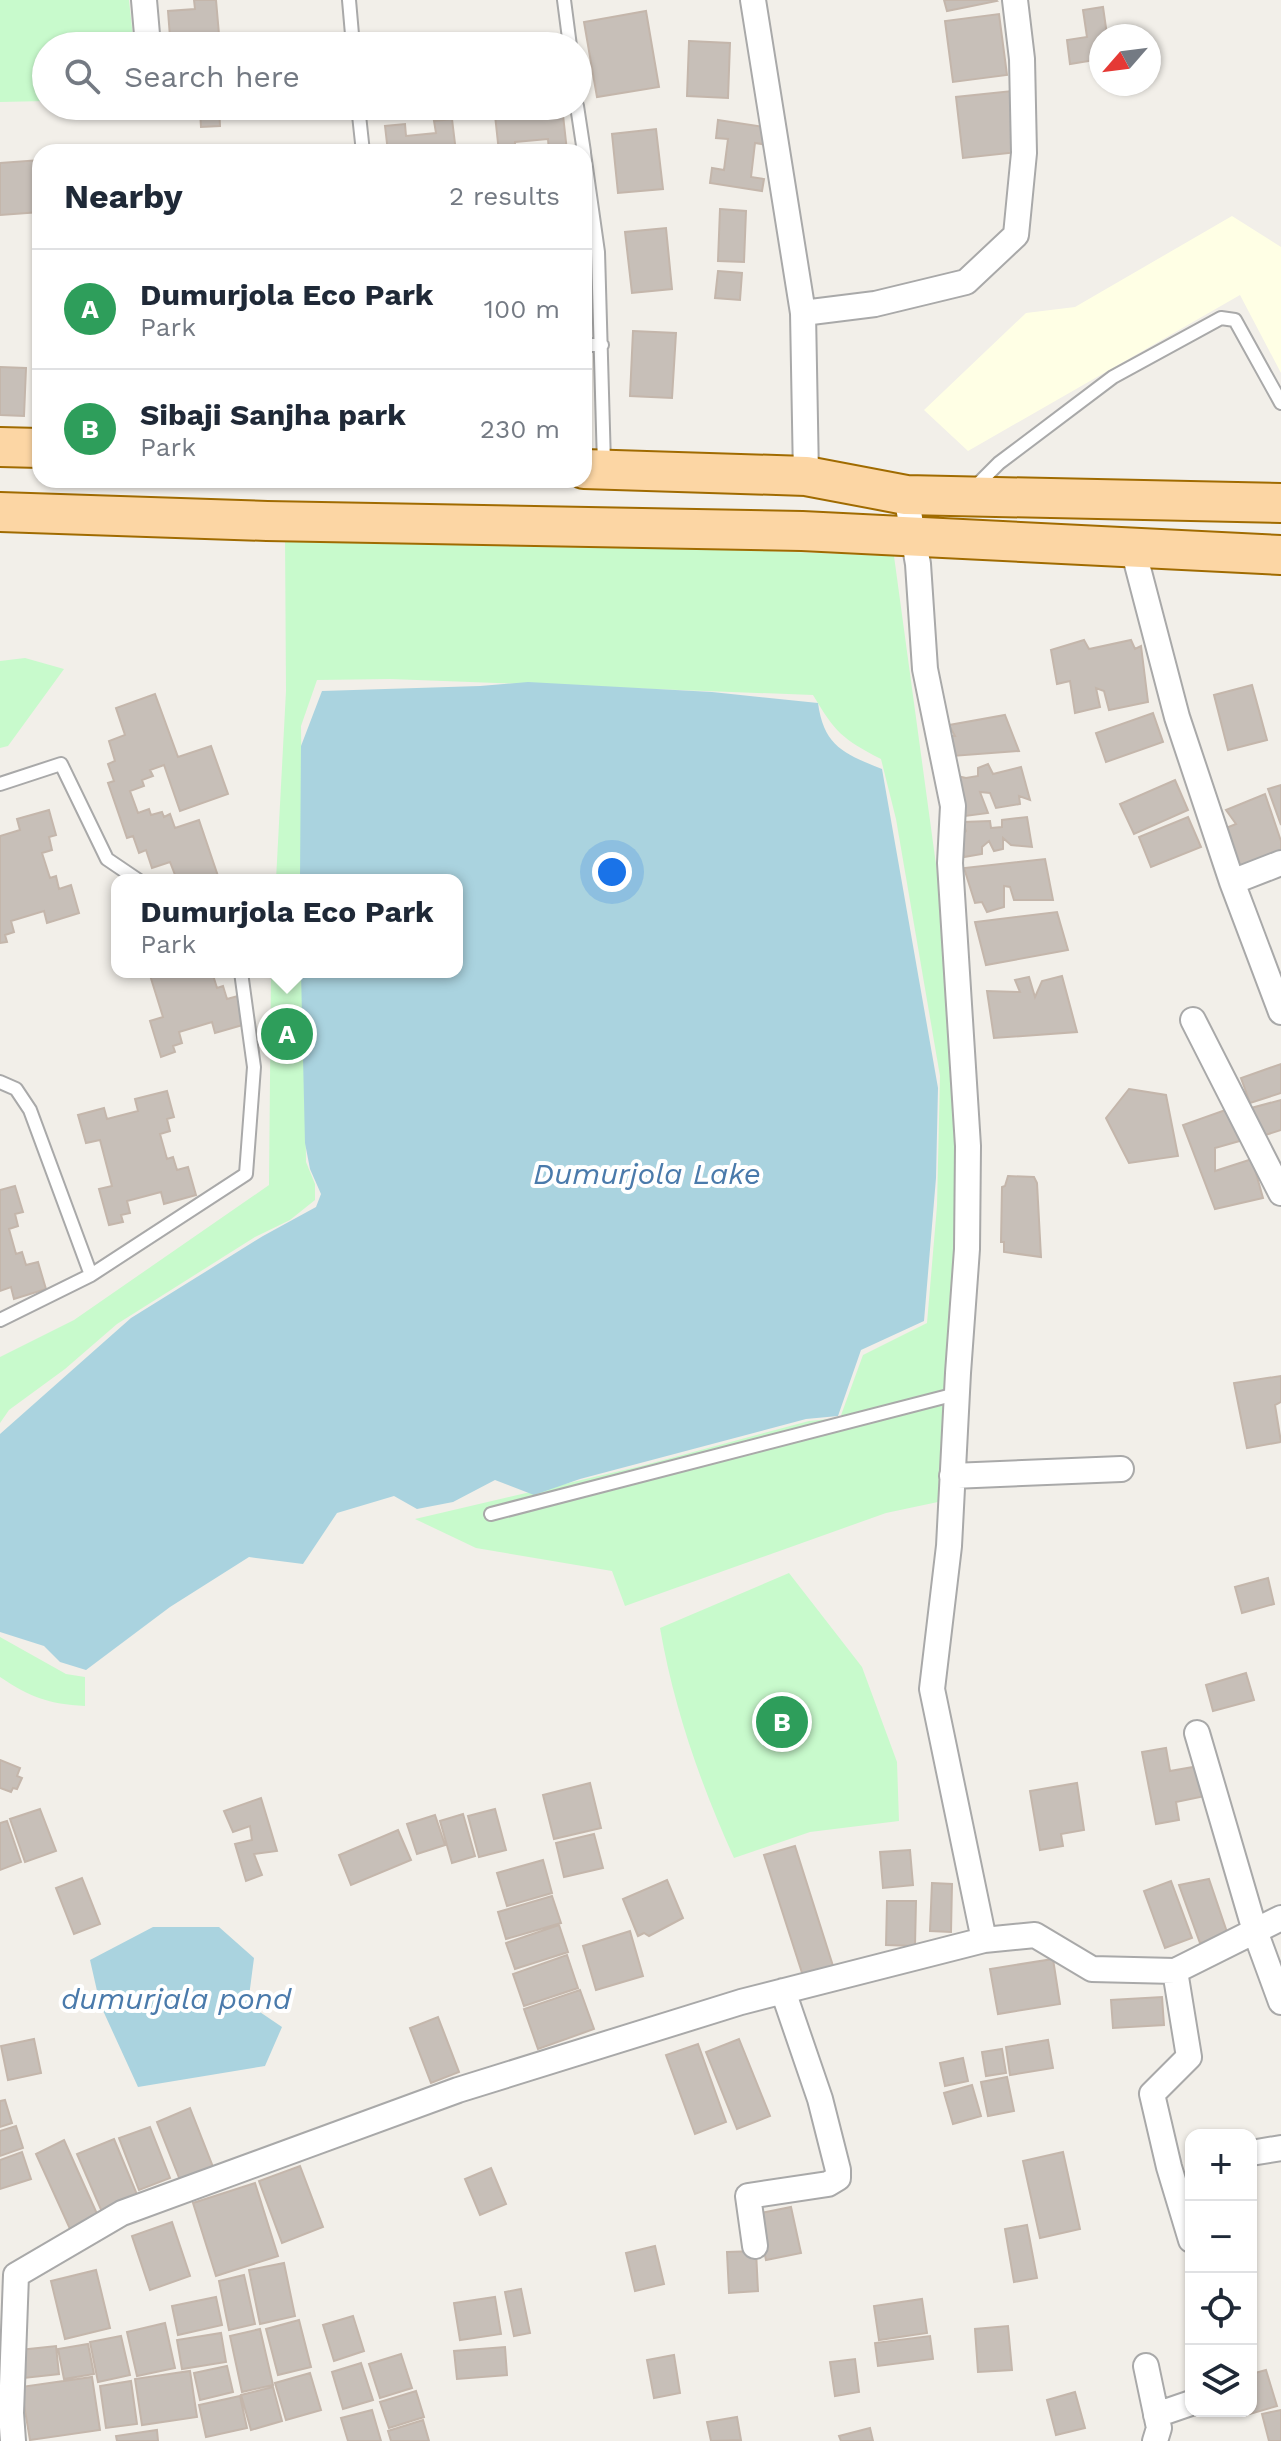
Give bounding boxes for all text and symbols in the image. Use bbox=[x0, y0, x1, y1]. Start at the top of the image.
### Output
north arrow bbox=[1089, 24, 1161, 96]
search box bbox=[32, 32, 592, 120]
icon: search bbox=[60, 54, 104, 98]
text: Search here bbox=[124, 59, 300, 94]
text: Nearby bbox=[64, 176, 183, 216]
text: 2 results bbox=[449, 181, 560, 211]
text: Dumurjola Eco Park bbox=[140, 277, 433, 312]
text: A bbox=[81, 294, 99, 324]
text: 100 m bbox=[484, 294, 560, 324]
text: Park bbox=[140, 312, 196, 342]
text: Sibaji Sanjha park bbox=[140, 397, 406, 432]
text: B bbox=[81, 414, 99, 444]
text: 230 m bbox=[480, 414, 560, 444]
text: Park bbox=[140, 432, 196, 462]
your location bbox=[592, 852, 632, 892]
popup bbox=[111, 874, 463, 978]
text: Dumurjola Eco Park bbox=[140, 894, 434, 929]
text: Park bbox=[140, 929, 196, 959]
pin: A bbox=[261, 1004, 313, 1064]
water label: Dumurjola Lake bbox=[533, 1156, 761, 1191]
pin: B bbox=[756, 1692, 808, 1752]
water label: dumurjala pond bbox=[61, 1981, 293, 2016]
map controls bbox=[1185, 2129, 1257, 2417]
button: + bbox=[1185, 2129, 1257, 2201]
button: − bbox=[1185, 2201, 1257, 2273]
button: locate bbox=[1185, 2273, 1257, 2345]
button: layers bbox=[1185, 2345, 1257, 2417]

